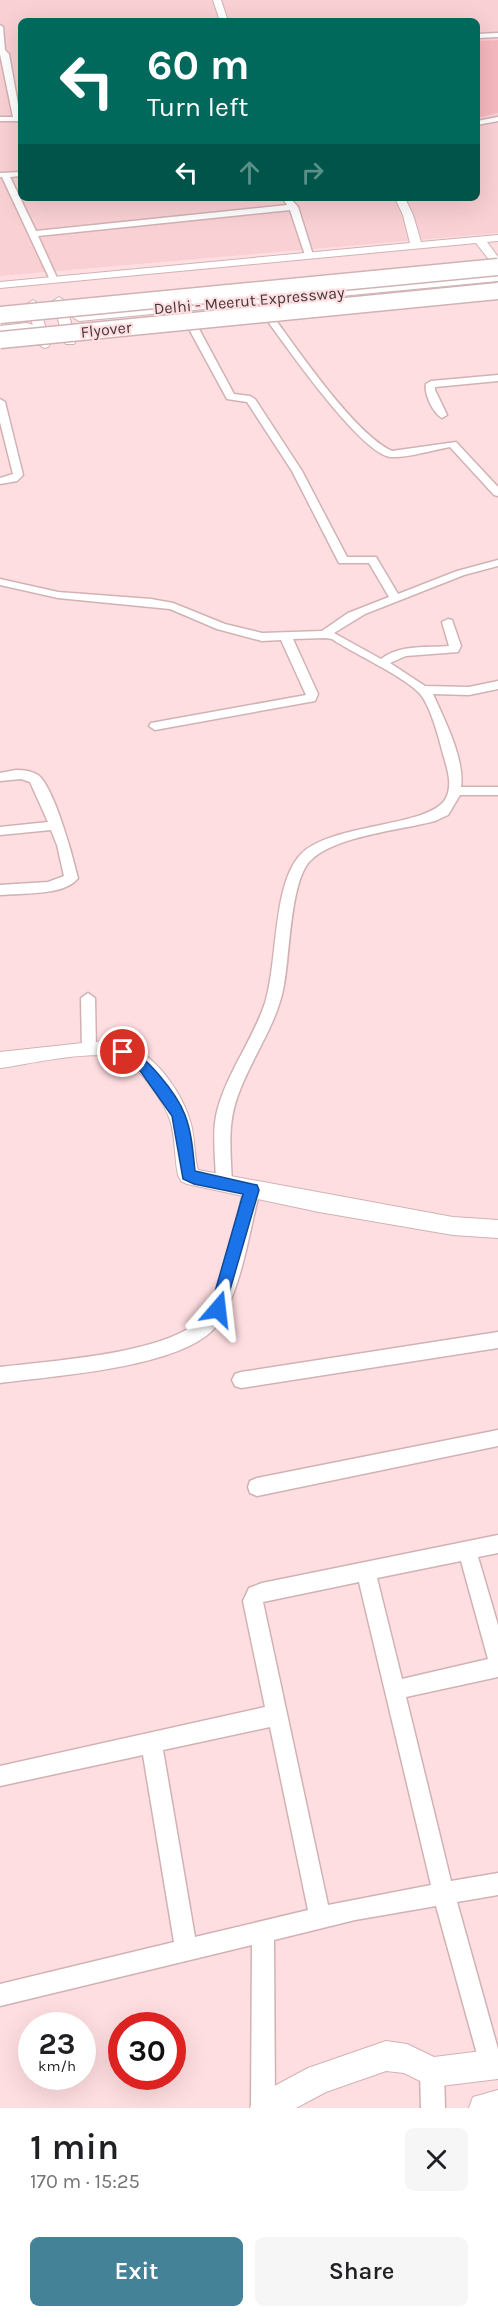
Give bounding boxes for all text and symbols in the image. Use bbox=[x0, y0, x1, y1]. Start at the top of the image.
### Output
text: 60 m bbox=[147, 40, 250, 90]
icon: left bbox=[48, 42, 126, 120]
text: Turn left bbox=[147, 91, 248, 123]
icon: left bbox=[170, 156, 203, 189]
icon: ahead bbox=[233, 156, 266, 189]
icon: right bbox=[296, 156, 329, 189]
street label: Delhi - Meerut Expressway bbox=[153, 283, 346, 318]
street label: Flyover bbox=[80, 317, 133, 342]
pin bbox=[97, 1026, 148, 1077]
icon: arrive bbox=[106, 1035, 139, 1068]
position arrow bbox=[186, 1277, 250, 1341]
speed limit sign: 30 bbox=[108, 2012, 186, 2090]
text: 23 bbox=[39, 2026, 75, 2062]
text: km/h bbox=[38, 2057, 76, 2075]
text: 1 min bbox=[30, 2126, 119, 2168]
button: close bbox=[405, 2128, 468, 2191]
text: 170 m · 15:25 bbox=[30, 2170, 140, 2193]
button: Exit bbox=[30, 2237, 243, 2306]
button: Share bbox=[255, 2237, 468, 2306]

